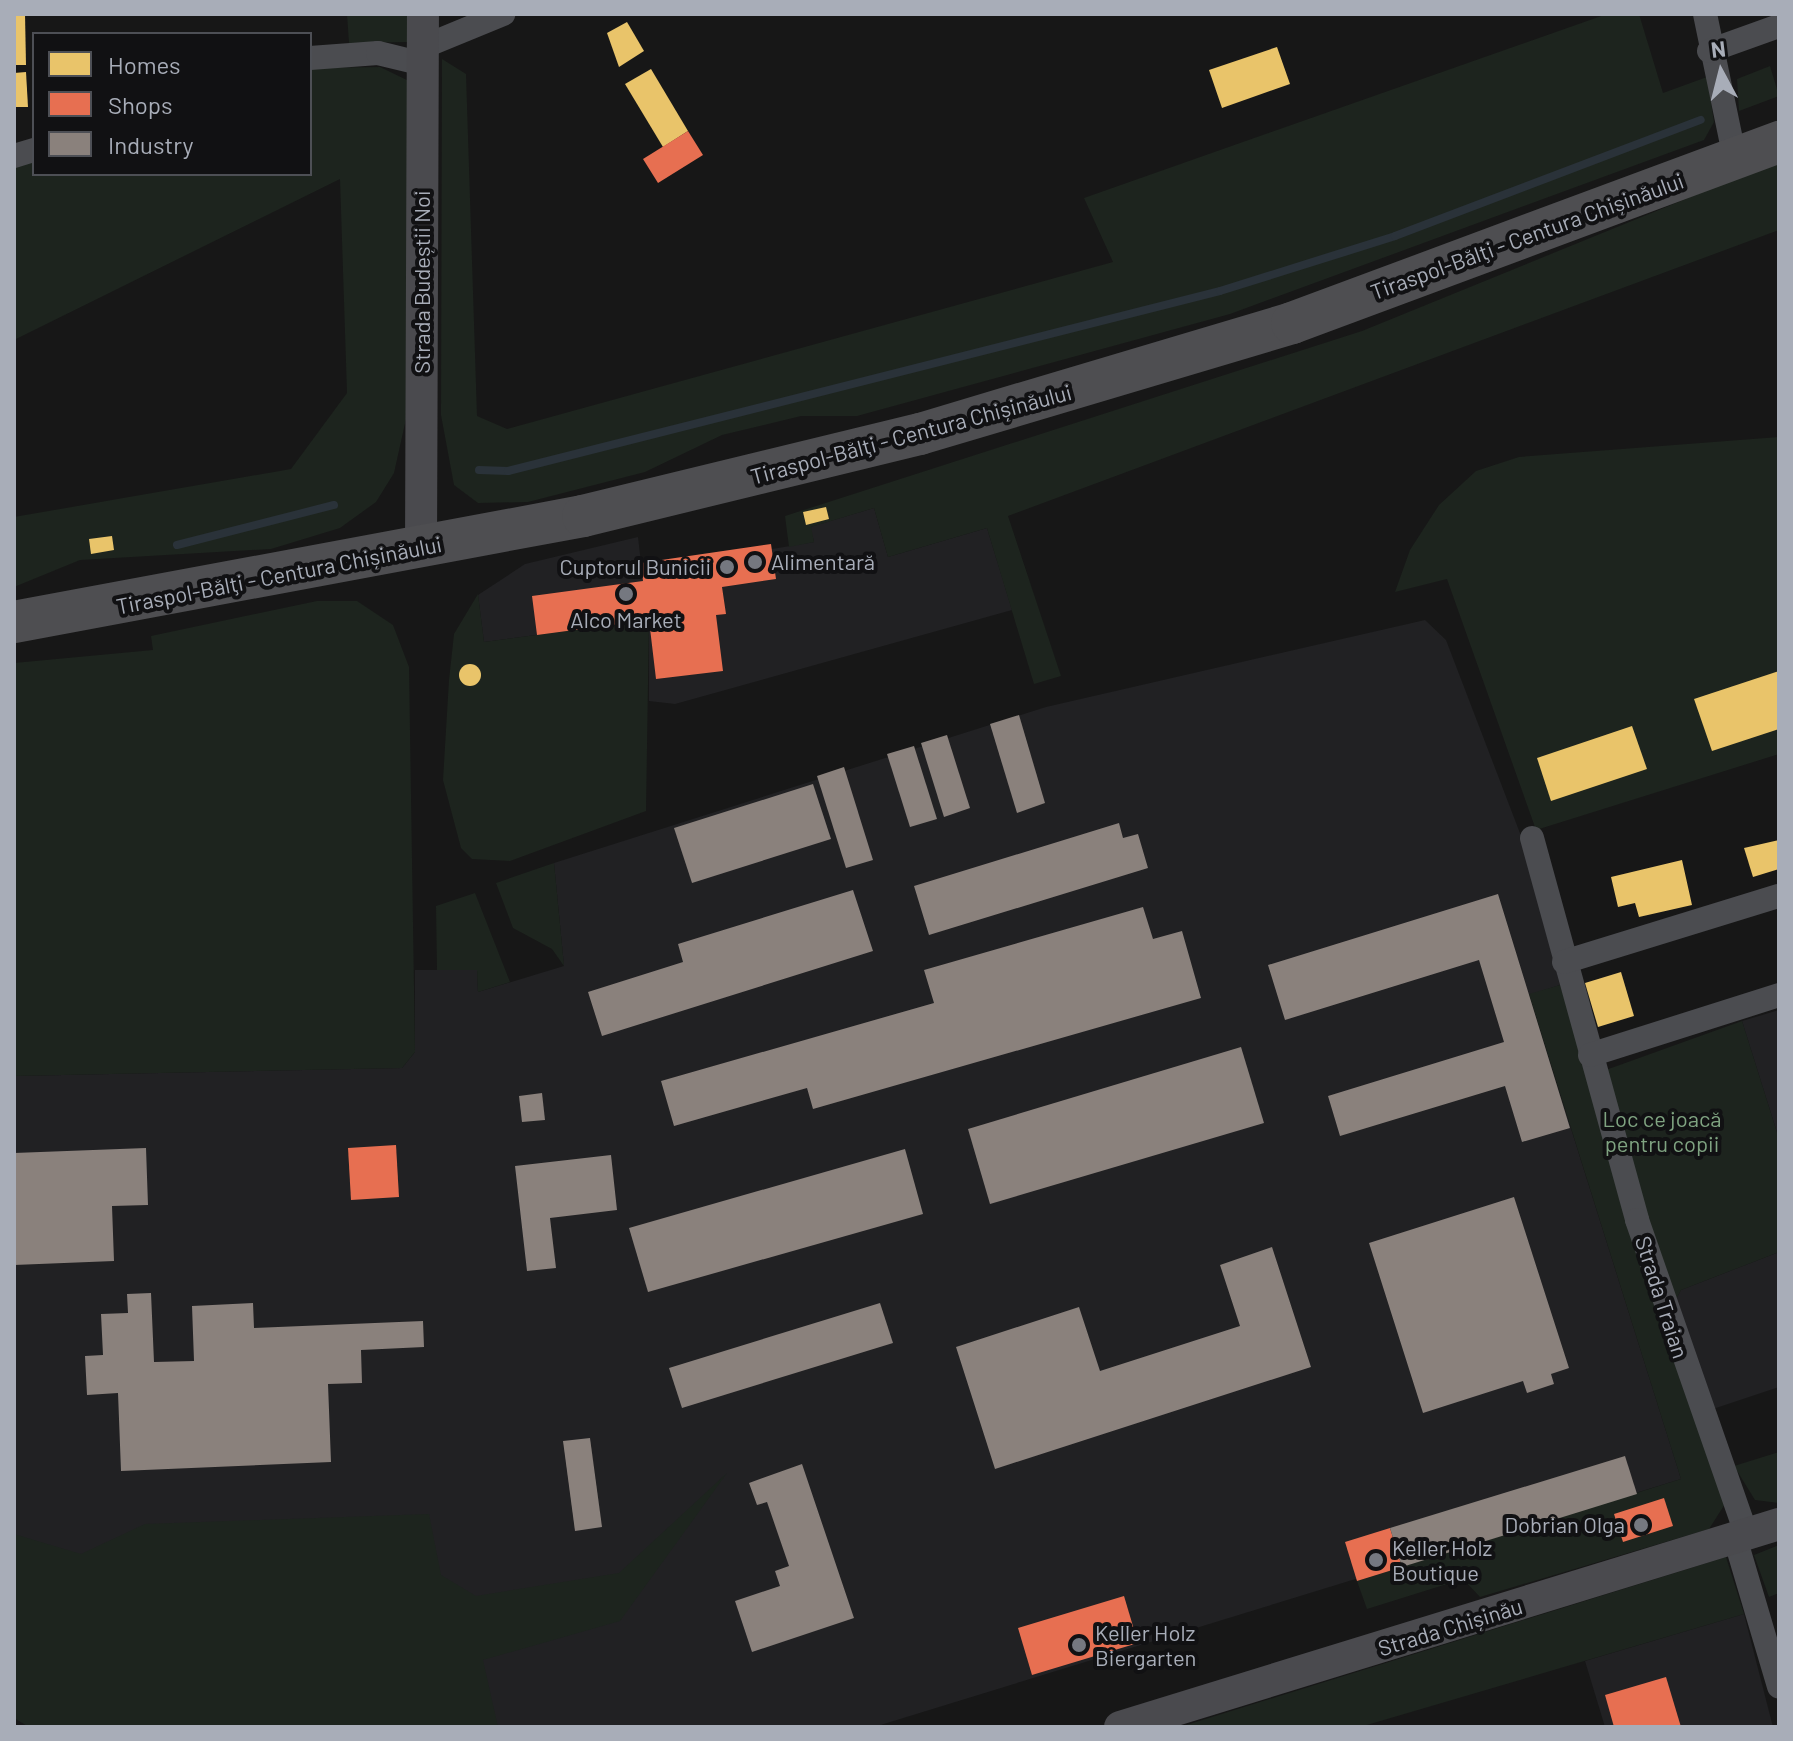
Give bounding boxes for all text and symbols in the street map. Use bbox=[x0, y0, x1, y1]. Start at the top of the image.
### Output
legend bbox=[32, 32, 312, 176]
north arrow bbox=[1681, 32, 1761, 112]
text: N bbox=[1709, 34, 1727, 62]
text: Homes bbox=[108, 50, 181, 79]
text: Shops bbox=[108, 90, 173, 119]
text: Industry bbox=[108, 130, 194, 159]
street label: Tiraspol-Bălţi - Centura Chișinăului bbox=[1367, 167, 1687, 305]
street label: Strada Budeștii Noi bbox=[409, 190, 435, 374]
street label: Tiraspol-Bălţi - Centura Chișinăului bbox=[748, 378, 1074, 490]
street label: Tiraspol-Bălţi - Centura Chișinăului bbox=[114, 530, 444, 620]
place label: Alimentară bbox=[771, 549, 875, 575]
marker: Alimentară bbox=[746, 553, 764, 571]
place label: Cuptorul Bunicii bbox=[559, 554, 711, 580]
marker: Cuptorul Bunicii bbox=[718, 558, 736, 576]
marker: Alco Market bbox=[617, 585, 635, 603]
place label: Alco Market bbox=[570, 607, 682, 633]
park label: Loc ce joacă pentru copii bbox=[1602, 1105, 1722, 1156]
street label: Strada Traian bbox=[1630, 1233, 1694, 1361]
place label: Dobrian Olga bbox=[1505, 1512, 1625, 1538]
marker: Dobrian Olga bbox=[1632, 1516, 1650, 1534]
place label: Keller Holz Boutique bbox=[1392, 1534, 1492, 1586]
marker: Keller Holz Boutique bbox=[1367, 1551, 1385, 1569]
street label: Strada Chișinău bbox=[1375, 1592, 1525, 1662]
place label: Keller Holz Biergarten bbox=[1095, 1619, 1196, 1670]
marker: Keller Holz Biergarten bbox=[1070, 1636, 1088, 1654]

